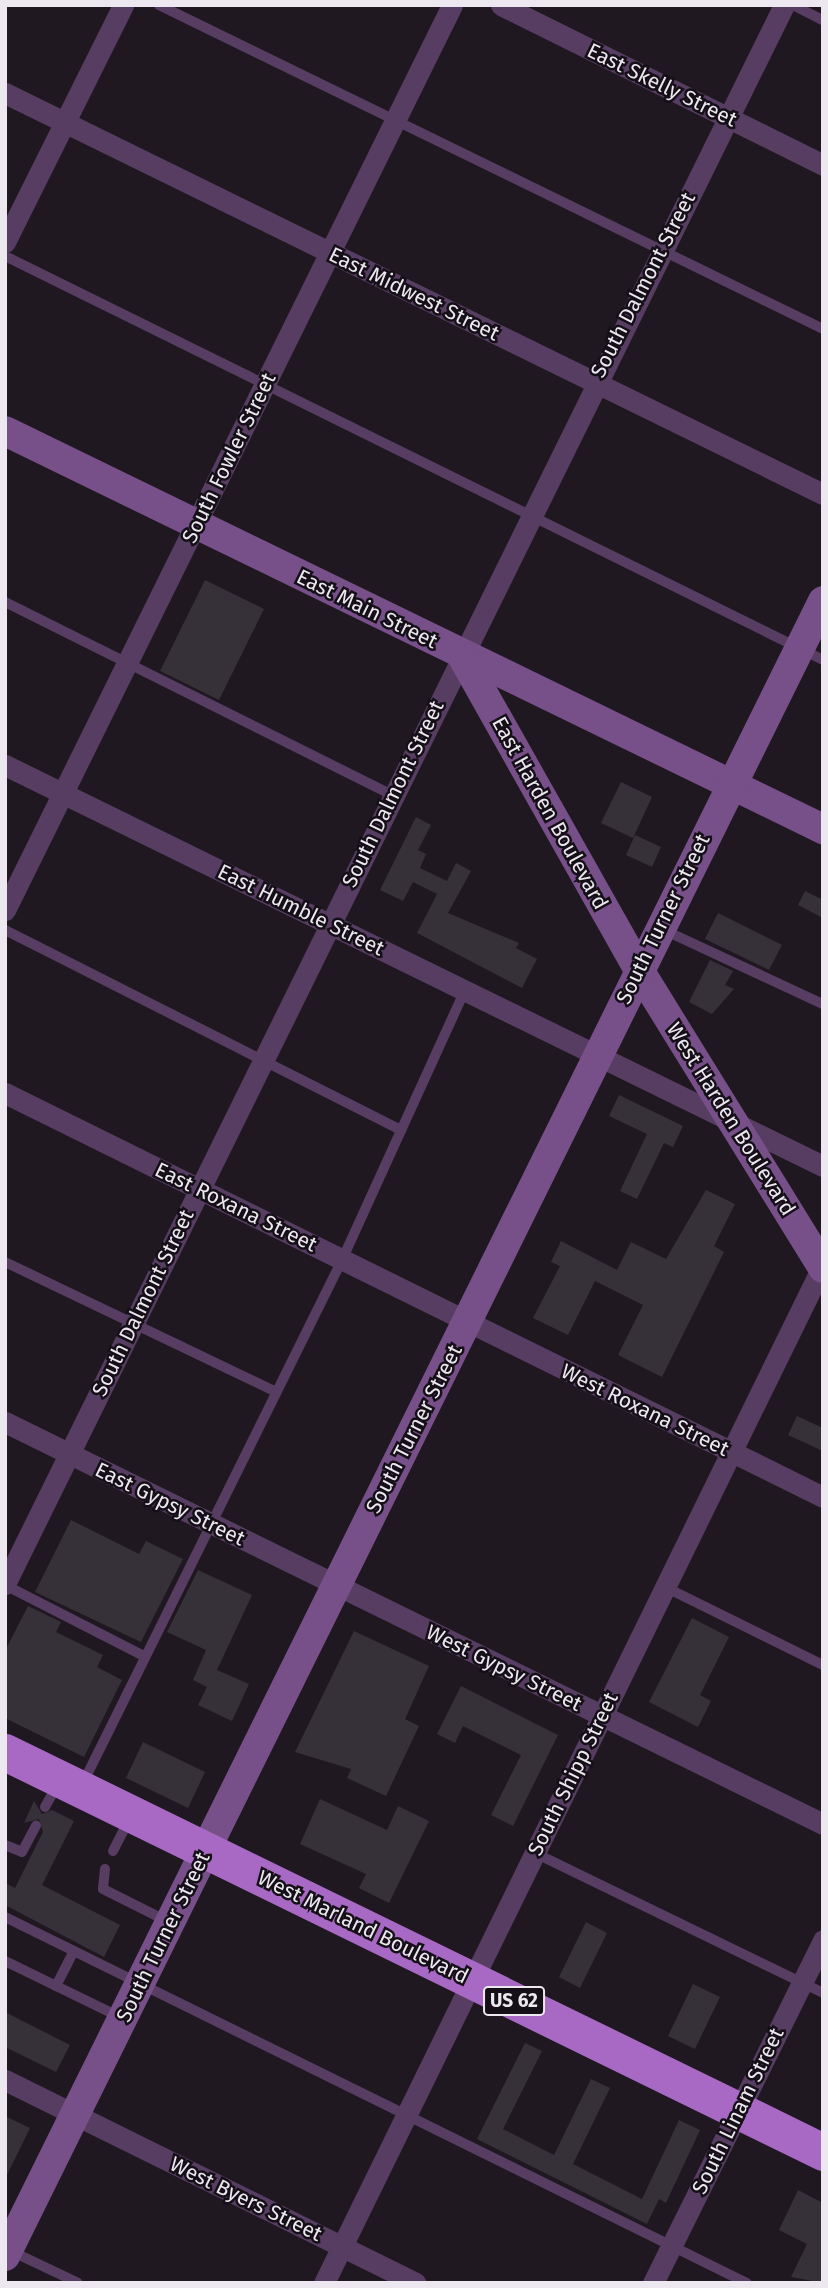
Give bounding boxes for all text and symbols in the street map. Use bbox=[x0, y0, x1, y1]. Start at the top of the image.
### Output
street label: East Skelly Street bbox=[583, 38, 741, 132]
street label: South Dalmont Street bbox=[585, 188, 701, 382]
street label: East Midwest Street bbox=[325, 242, 503, 346]
street label: South Fowler Street bbox=[177, 369, 281, 547]
street label: East Main Street bbox=[292, 564, 442, 654]
street label: South Dalmont Street bbox=[337, 696, 449, 892]
street label: East Harden Boulevard bbox=[487, 712, 613, 914]
street label: South Turner Street bbox=[611, 830, 715, 1008]
street label: East Humble Street bbox=[214, 859, 388, 961]
street label: West Harden Boulevard bbox=[661, 1018, 801, 1220]
street label: East Roxana Street bbox=[151, 1157, 321, 1257]
street label: South Dalmont Street bbox=[87, 1205, 199, 1401]
street label: South Turner Street bbox=[361, 1340, 467, 1518]
street label: West Roxana Street bbox=[557, 1358, 733, 1462]
street label: East Gypsy Street bbox=[91, 1457, 249, 1551]
street label: West Gypsy Street bbox=[422, 1619, 586, 1717]
street label: South Shipp Street bbox=[523, 1688, 623, 1860]
street label: South Turner Street bbox=[111, 1848, 215, 2026]
street label: West Marland Boulevard bbox=[253, 1865, 473, 1989]
road number: US 62 bbox=[482, 1985, 546, 2016]
street label: South Linam Street bbox=[687, 2024, 789, 2198]
street label: West Byers Street bbox=[166, 2151, 326, 2247]

